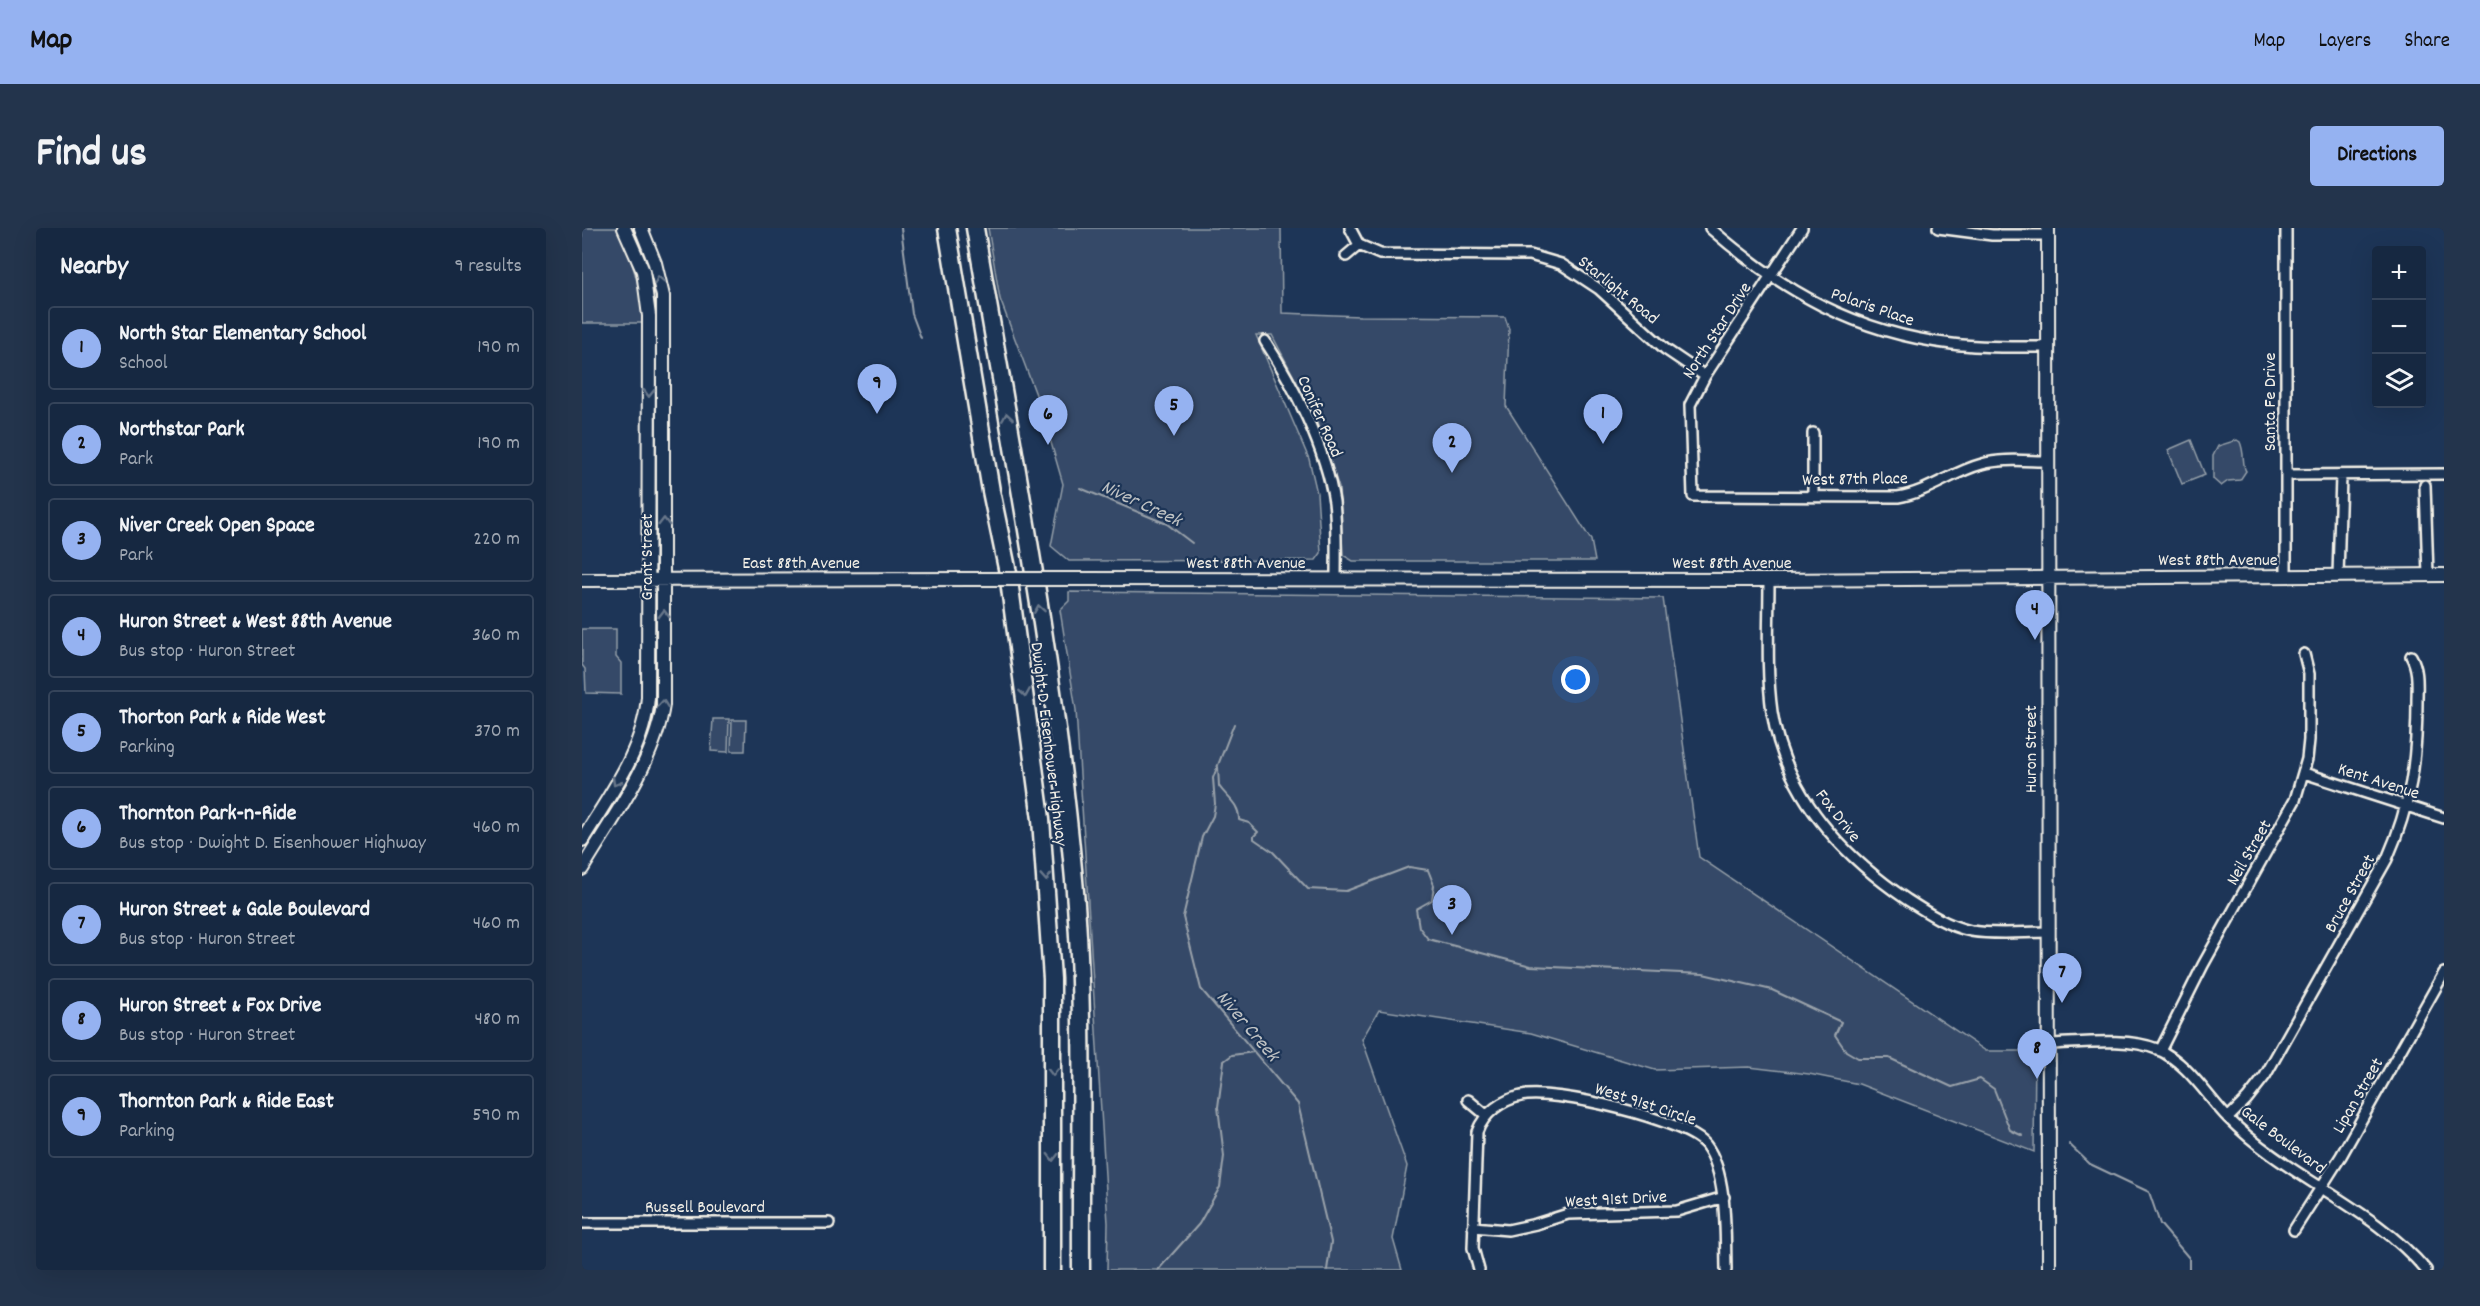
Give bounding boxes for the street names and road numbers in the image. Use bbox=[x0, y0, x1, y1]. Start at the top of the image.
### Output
street label: Starlight Road bbox=[1572, 250, 1663, 331]
street label: North Star Drive bbox=[1677, 278, 1759, 385]
street label: Polaris Place bbox=[1827, 282, 1917, 334]
street label: Santa Fe Drive bbox=[2259, 353, 2284, 451]
street label: Conifer Road bbox=[1290, 372, 1348, 462]
street label: West 87th Place bbox=[1802, 467, 1908, 494]
street label: Grant Street bbox=[636, 513, 661, 601]
street label: West 88th Avenue bbox=[2158, 549, 2278, 574]
street label: East 88th Avenue bbox=[742, 552, 860, 577]
street label: West 88th Avenue bbox=[1186, 552, 1306, 577]
street label: West 88th Avenue bbox=[1672, 552, 1792, 577]
street label: Dwight D. Eisenhower Highway bbox=[1023, 641, 1073, 848]
street label: Huron Street bbox=[2020, 705, 2045, 793]
street label: Kent Avenue bbox=[2334, 757, 2422, 807]
street label: Fox Drive bbox=[1808, 785, 1866, 849]
street label: Neil Street bbox=[2221, 815, 2279, 891]
street label: Bruce Street bbox=[2319, 850, 2383, 938]
street label: Lipan Street bbox=[2327, 1054, 2391, 1139]
street label: West 91st Circle bbox=[1591, 1077, 1699, 1134]
street label: Gale Boulevard bbox=[2234, 1100, 2331, 1182]
street label: West 91st Drive bbox=[1565, 1185, 1668, 1216]
street label: Russell Boulevard bbox=[645, 1196, 765, 1221]

